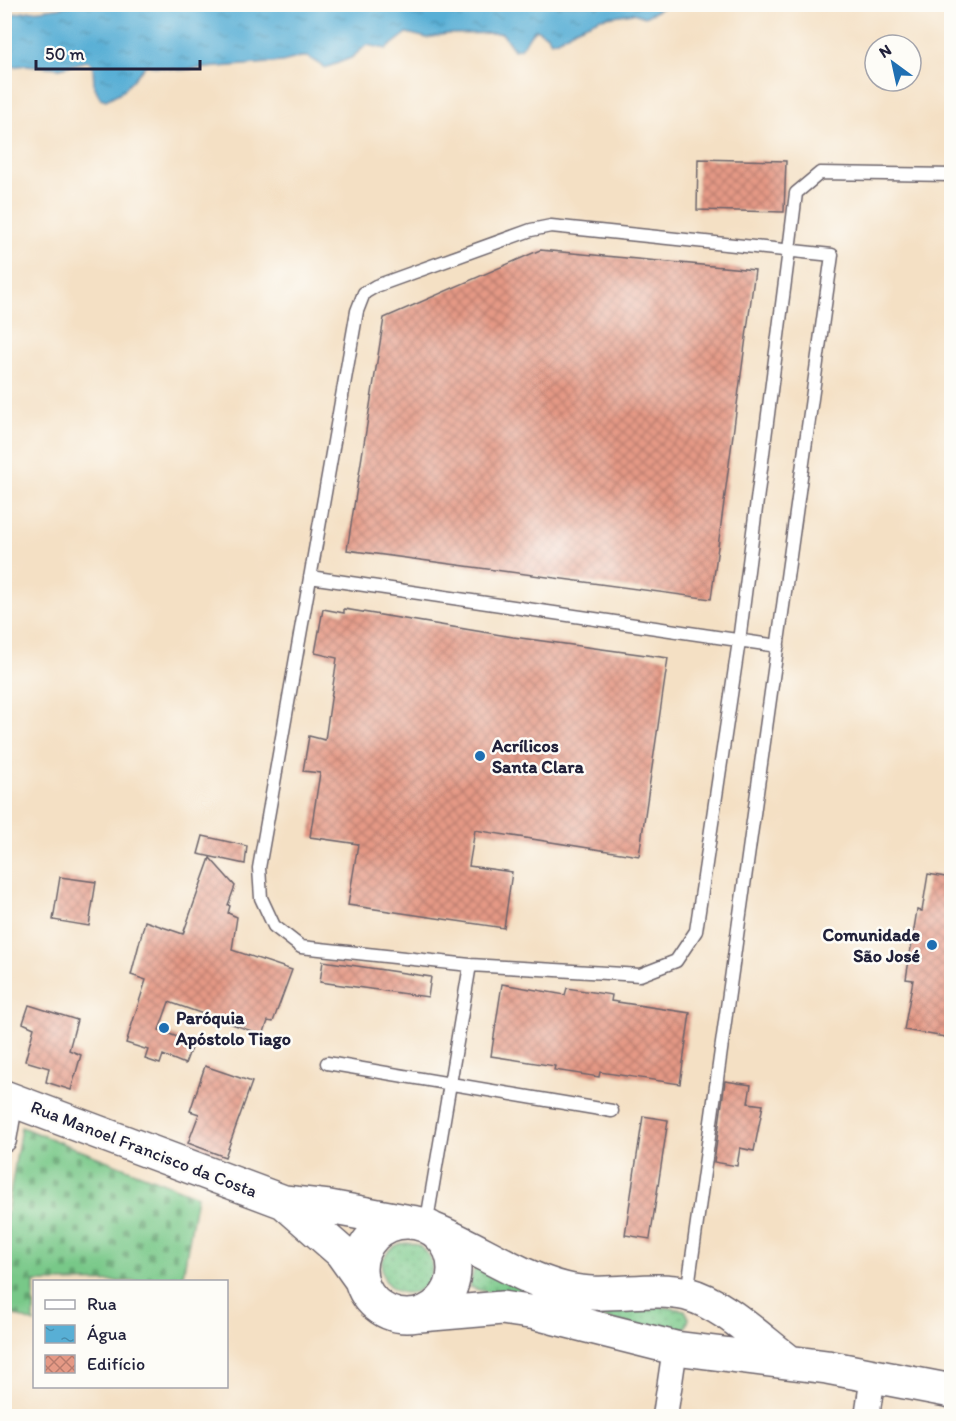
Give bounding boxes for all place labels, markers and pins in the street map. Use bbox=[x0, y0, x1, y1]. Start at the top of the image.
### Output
place label: Acrílicos Santa Clara bbox=[491, 735, 584, 778]
marker: Acrílicos Santa Clara bbox=[473, 749, 487, 763]
place label: Comunidade São José bbox=[822, 924, 920, 967]
marker: Comunidade São José bbox=[925, 938, 939, 952]
place label: Paróquia Apóstolo Tiago bbox=[175, 1007, 291, 1050]
marker: Paróquia Apóstolo Tiago bbox=[157, 1021, 171, 1035]

